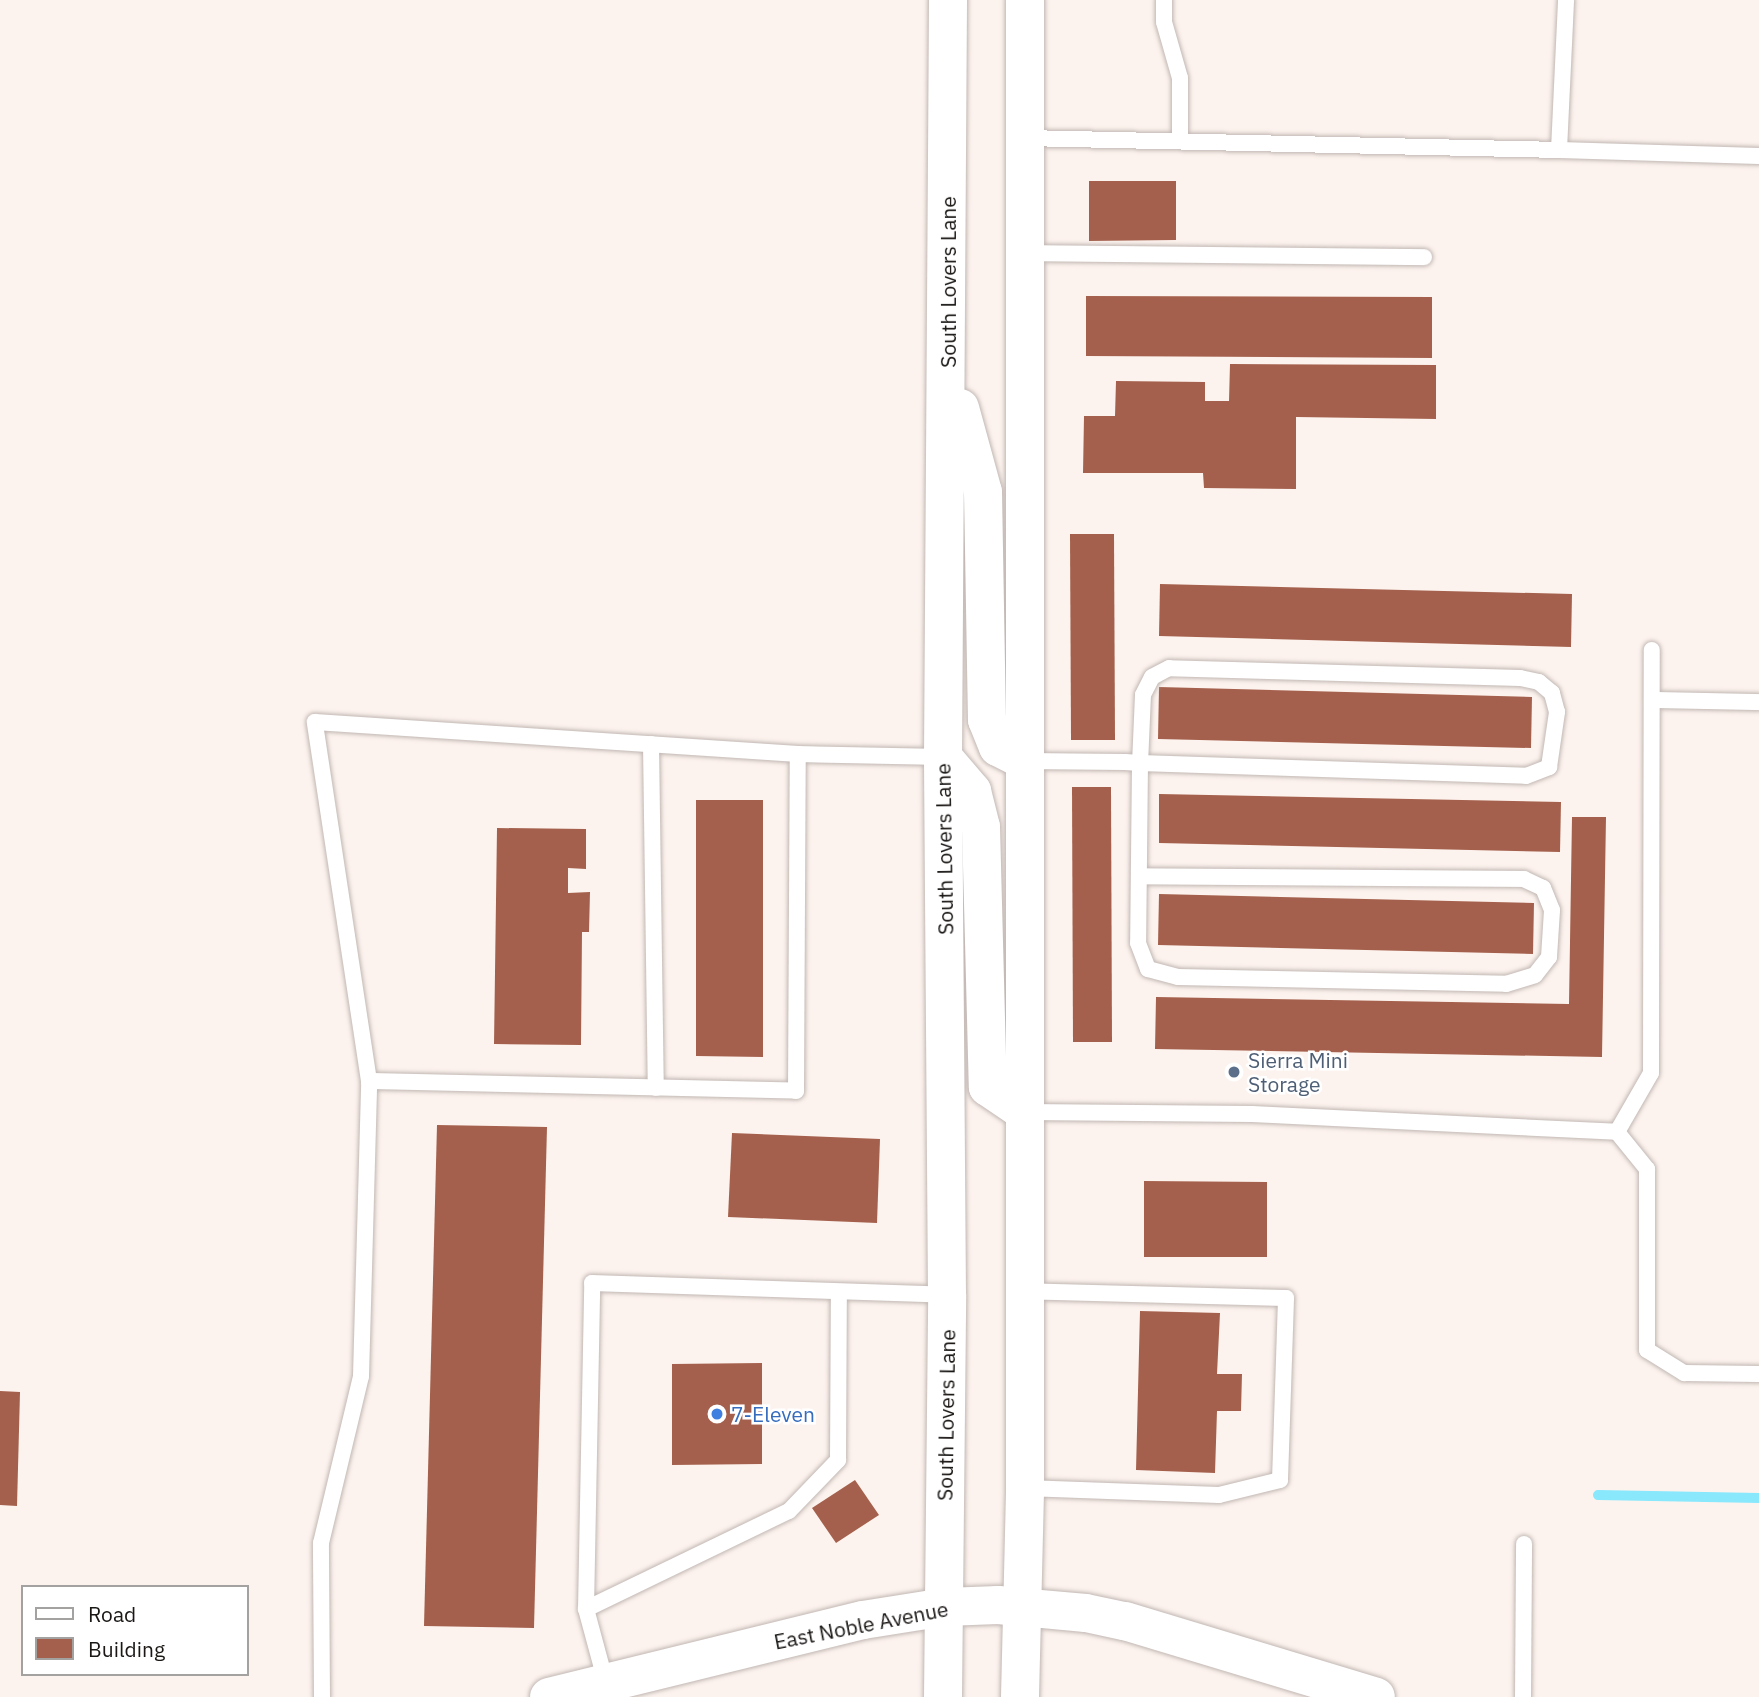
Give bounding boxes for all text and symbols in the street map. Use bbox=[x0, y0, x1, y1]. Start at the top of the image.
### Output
street label: South Lovers Lane bbox=[935, 196, 961, 368]
street label: South Lovers Lane bbox=[930, 763, 958, 935]
place label: Sierra Mini Storage bbox=[1248, 1047, 1348, 1097]
marker: Sierra Mini Storage bbox=[1226, 1064, 1242, 1080]
street label: South Lovers Lane bbox=[932, 1329, 960, 1501]
place label: 7-Eleven bbox=[731, 1401, 815, 1427]
marker: 7-Eleven bbox=[709, 1406, 725, 1422]
legend bbox=[21, 1585, 248, 1676]
street label: East Noble Avenue bbox=[772, 1596, 950, 1654]
text: Road bbox=[88, 1600, 136, 1628]
text: Building bbox=[88, 1635, 165, 1663]

